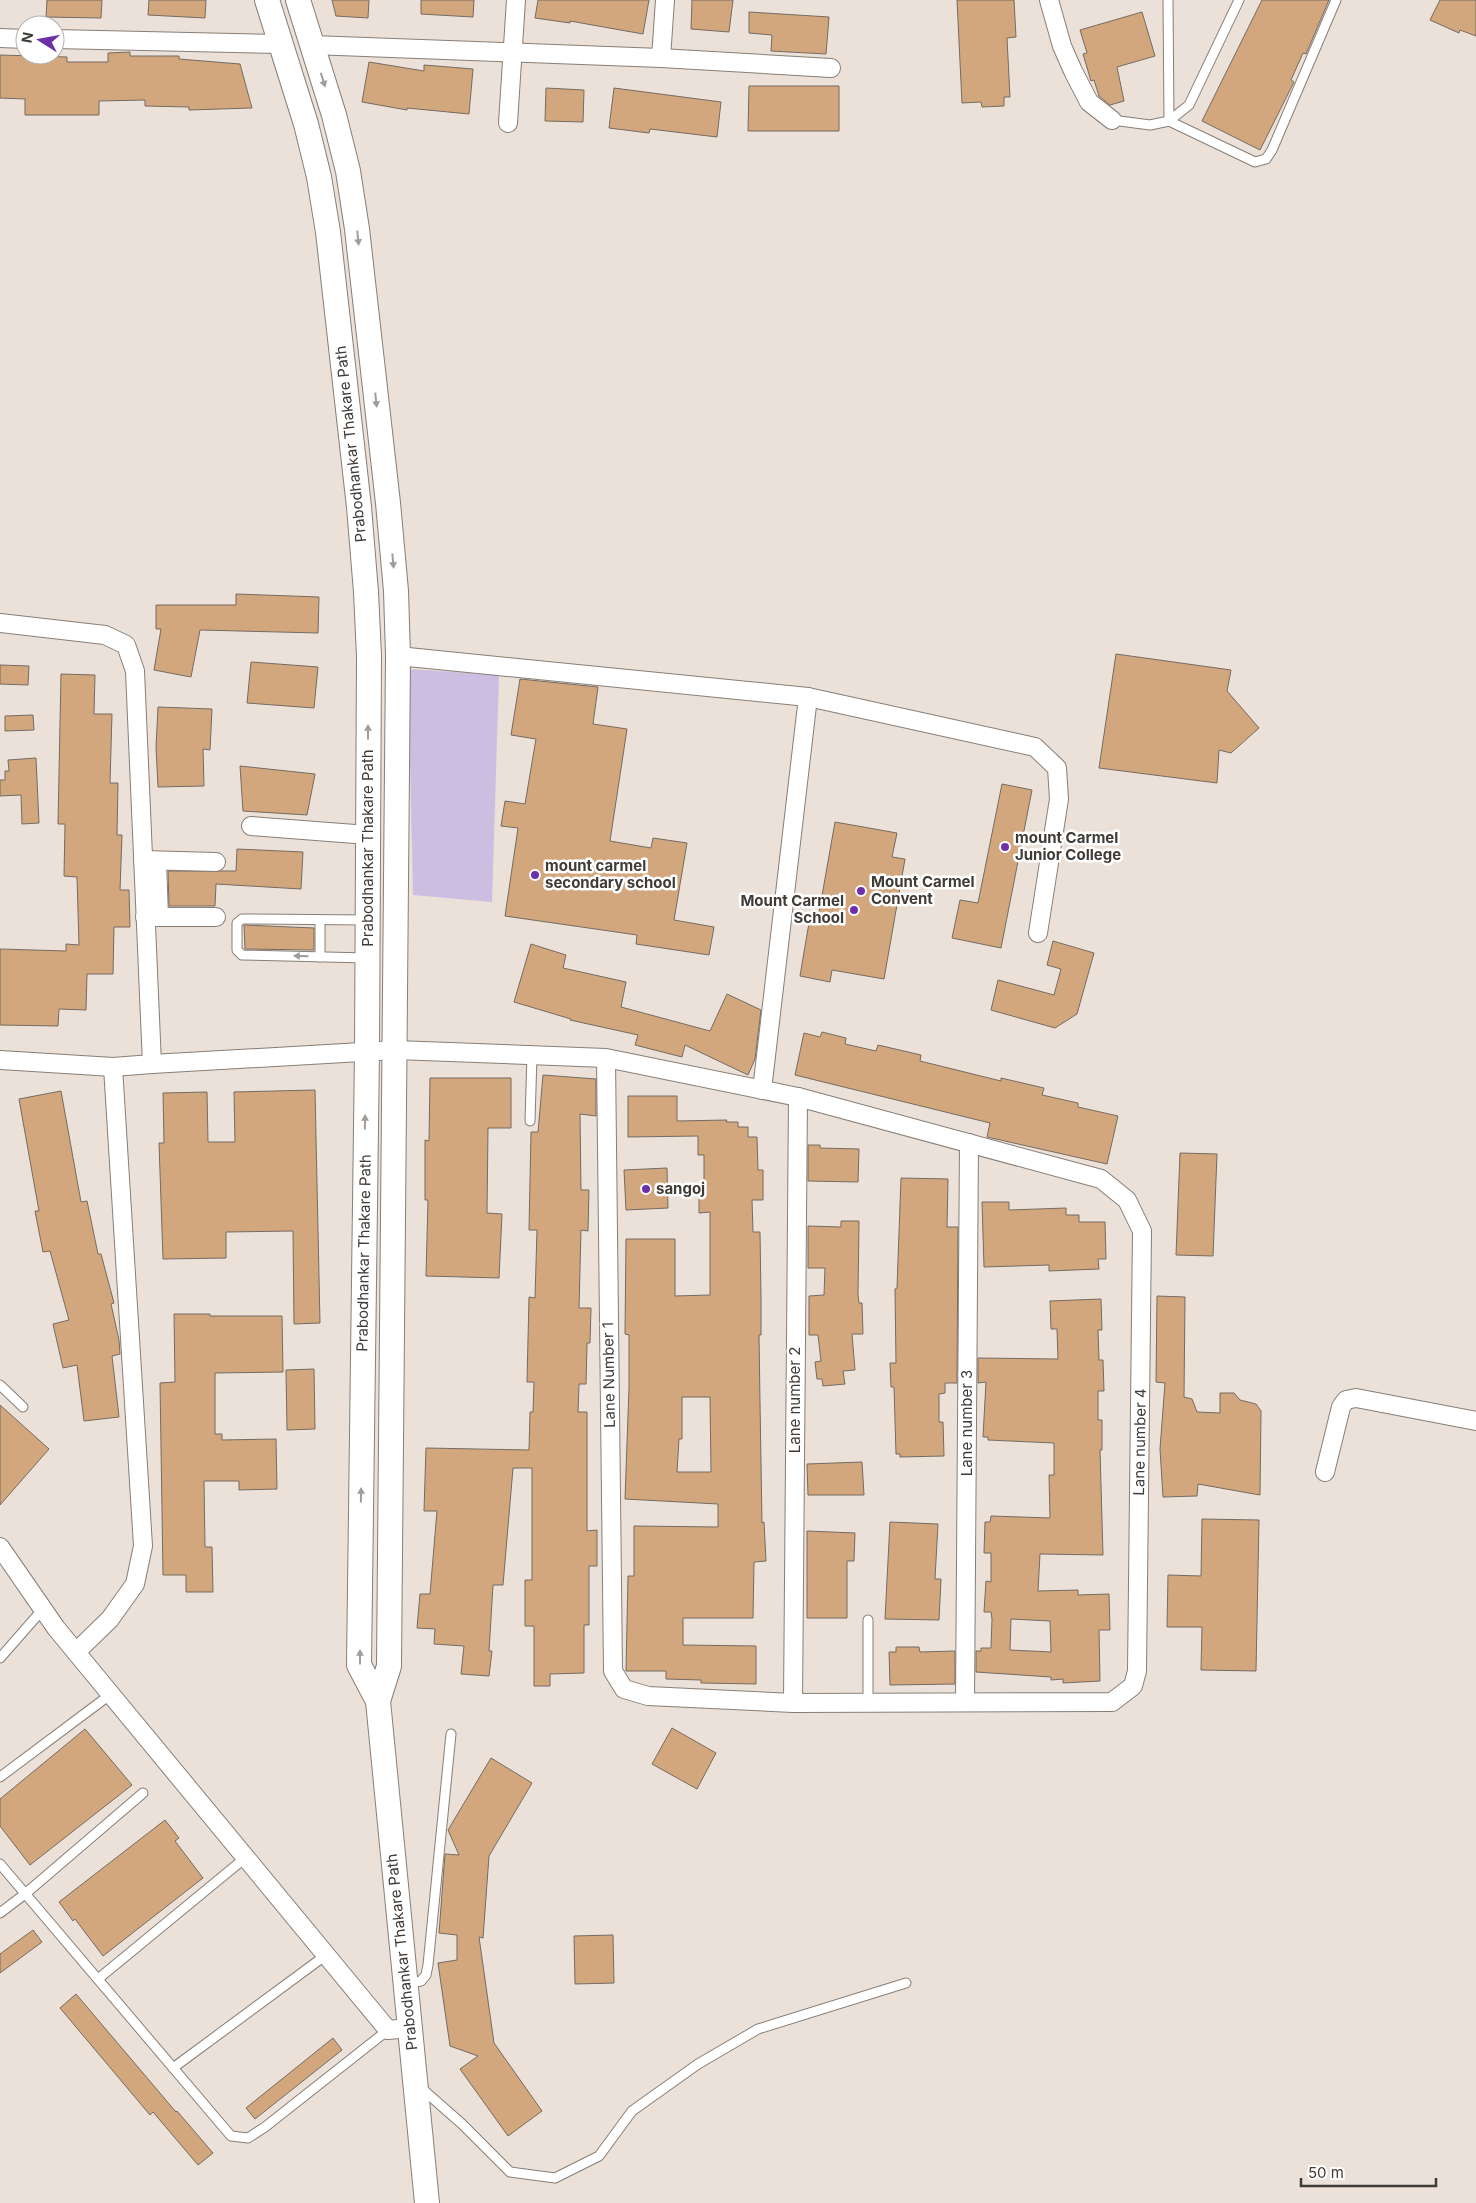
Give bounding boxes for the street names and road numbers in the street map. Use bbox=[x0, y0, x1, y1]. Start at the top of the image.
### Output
street label: Prabodhankar Thakare Path bbox=[331, 345, 370, 543]
street label: Prabodhankar Thakare Path bbox=[358, 749, 377, 947]
street label: Prabodhankar Thakare Path bbox=[352, 1154, 375, 1352]
street label: Lane Number 1 bbox=[598, 1322, 619, 1428]
street label: Lane number 2 bbox=[785, 1347, 804, 1453]
street label: Lane number 3 bbox=[957, 1370, 976, 1476]
street label: Lane number 4 bbox=[1129, 1388, 1150, 1496]
street label: Prabodhankar Thakare Path bbox=[382, 1853, 421, 2051]

